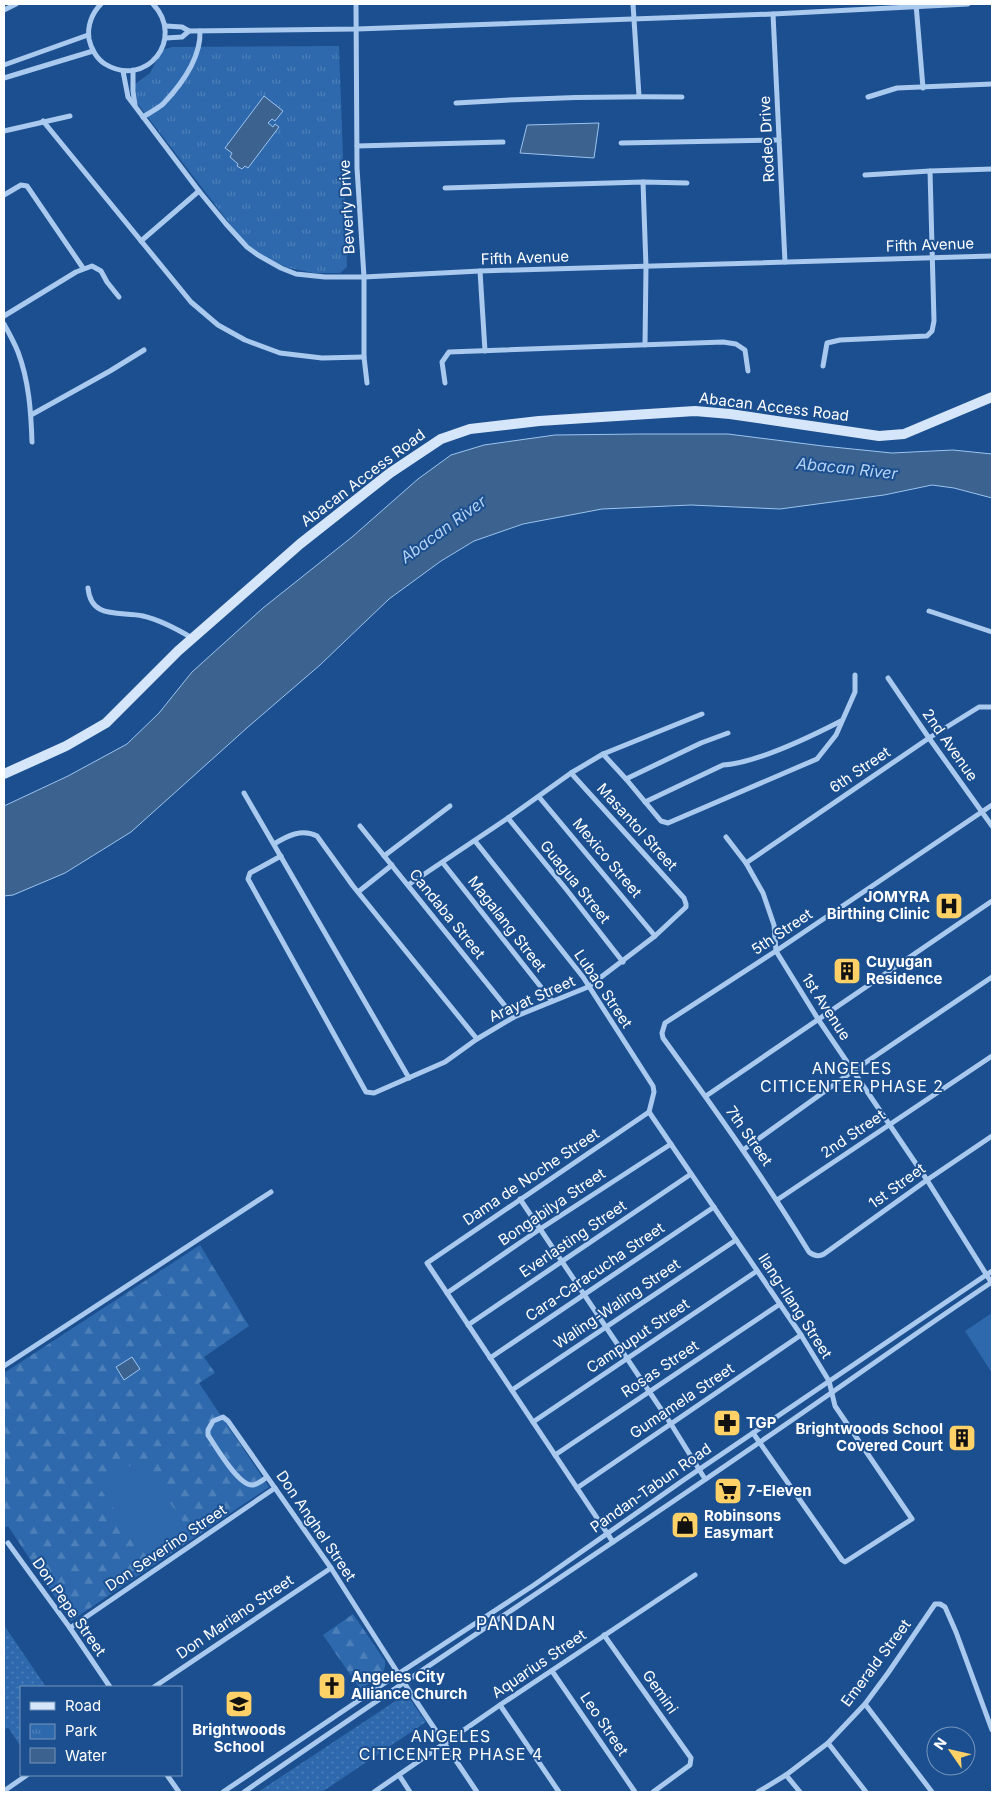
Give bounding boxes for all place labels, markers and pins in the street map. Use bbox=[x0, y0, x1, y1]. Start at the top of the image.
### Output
place label: JOMYRA Birthing Clinic bbox=[827, 887, 930, 923]
hospital icon: JOMYRA Birthing Clinic bbox=[934, 891, 964, 921]
place label: Cuyugan Residence bbox=[866, 952, 943, 988]
building icon: Cuyugan Residence bbox=[832, 956, 862, 986]
pharmacy icon: TGP bbox=[712, 1408, 742, 1438]
place label: TGP bbox=[746, 1413, 777, 1432]
place label: Brightwoods School Covered Court bbox=[795, 1419, 943, 1455]
building icon: Brightwoods School Covered Court bbox=[947, 1423, 977, 1453]
supermarket icon: 7-Eleven bbox=[713, 1476, 743, 1506]
place label: 7-Eleven bbox=[747, 1481, 812, 1500]
place label: Robinsons Easymart bbox=[704, 1506, 781, 1542]
shop icon: Robinsons Easymart bbox=[670, 1510, 700, 1540]
place label: Angeles City Alliance Church bbox=[351, 1667, 467, 1703]
church icon: Angeles City Alliance Church bbox=[317, 1671, 347, 1701]
school or university icon: Brightwoods School bbox=[224, 1689, 254, 1719]
place label: Brightwoods School bbox=[192, 1720, 286, 1756]

